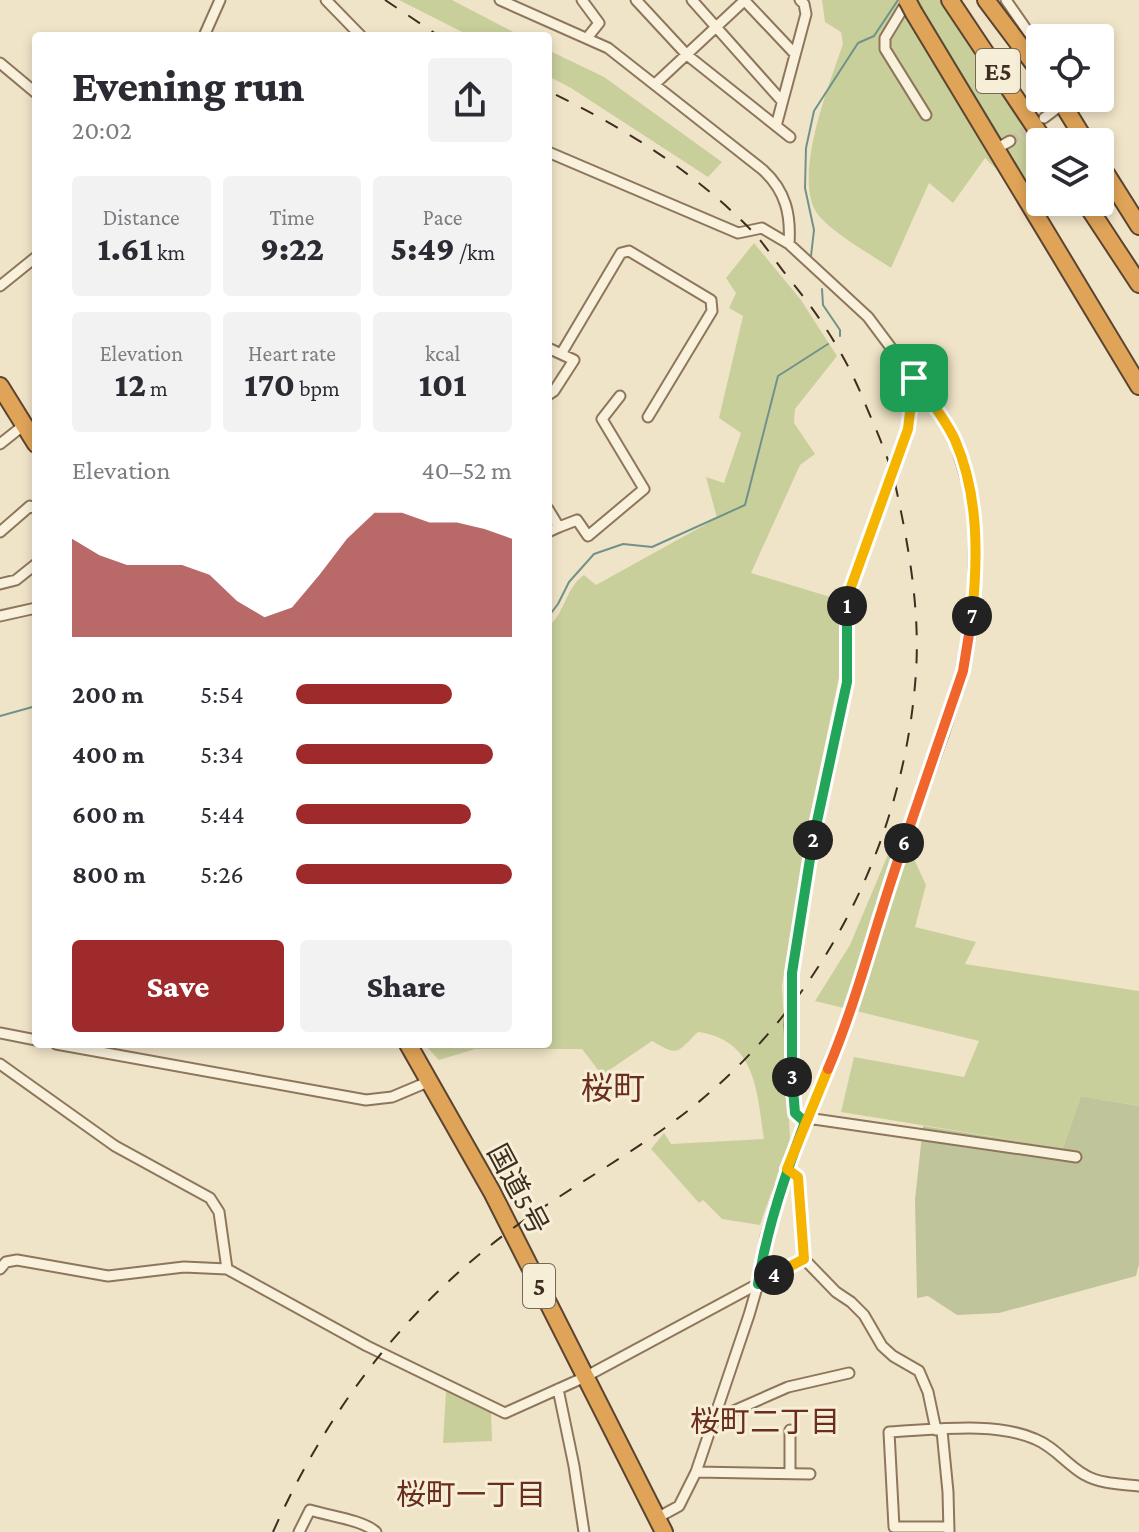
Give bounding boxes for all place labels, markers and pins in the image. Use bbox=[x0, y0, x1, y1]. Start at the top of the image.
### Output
pin bbox=[880, 344, 948, 412]
pin: 1 bbox=[827, 586, 867, 626]
pin: 7 bbox=[952, 596, 992, 636]
pin: 2 bbox=[793, 820, 833, 860]
pin: 6 bbox=[884, 823, 924, 863]
pin: 3 bbox=[772, 1057, 812, 1097]
pin: 4 bbox=[754, 1255, 794, 1295]

